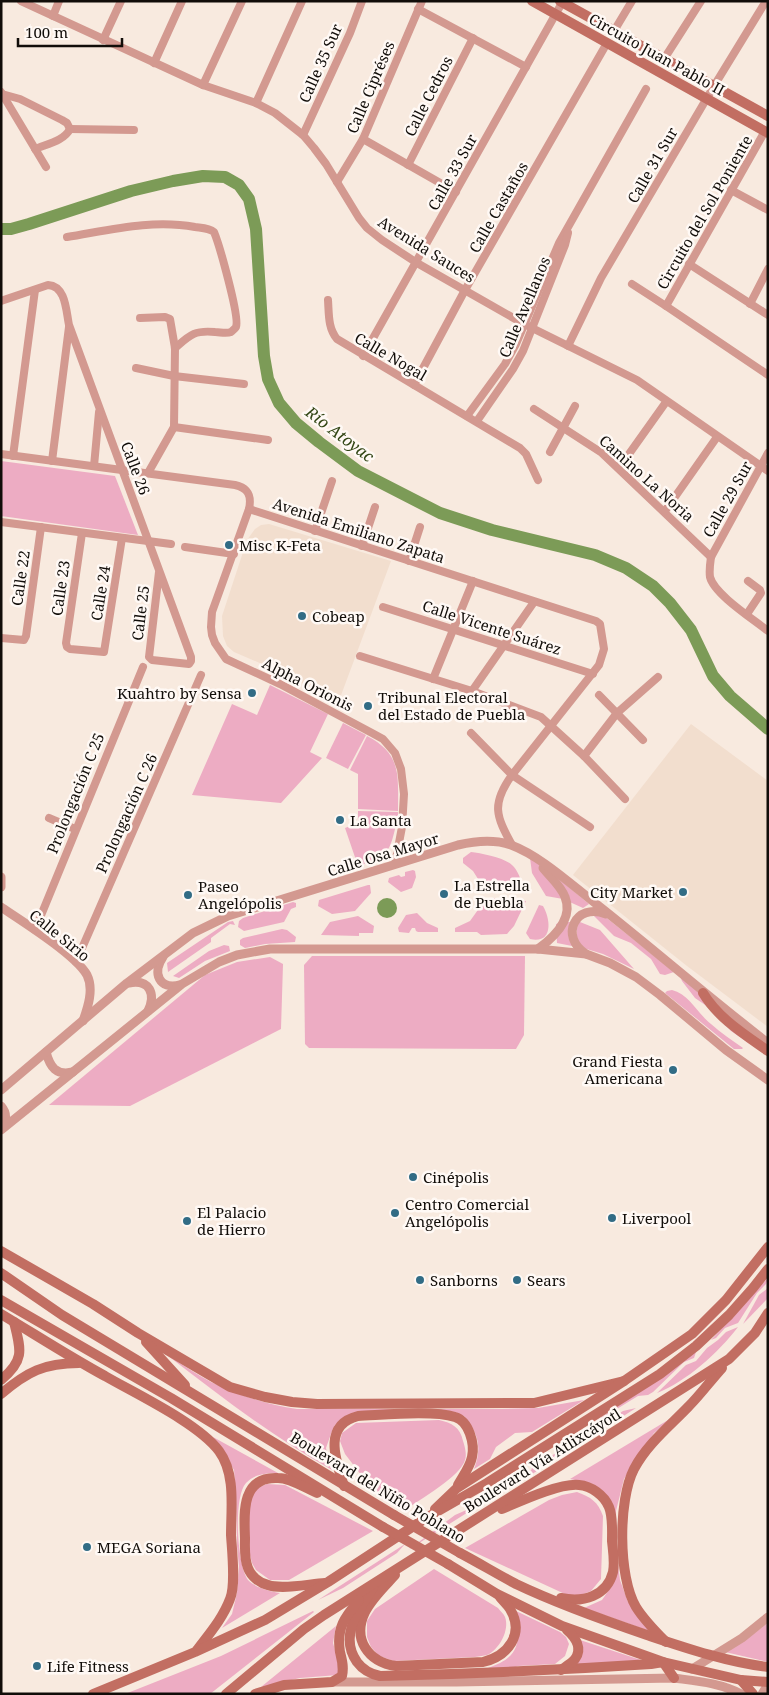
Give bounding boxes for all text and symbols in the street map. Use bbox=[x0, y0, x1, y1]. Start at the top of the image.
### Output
street label: Circuito Juan Pablo II bbox=[585, 8, 729, 100]
scale bar bbox=[18, 15, 121, 47]
street label: Calle 35 Sur bbox=[294, 20, 346, 106]
text: 100 m bbox=[25, 22, 68, 42]
street label: Calle Cipréses bbox=[342, 37, 399, 136]
street label: Calle Cedros bbox=[399, 52, 457, 140]
street label: Calle 31 Sur bbox=[622, 123, 682, 207]
street label: Calle 33 Sur bbox=[423, 130, 481, 214]
street label: Circuito del Sol Poniente bbox=[652, 131, 756, 293]
street label: Calle Castaños bbox=[464, 158, 532, 256]
street label: Avenida Sauces bbox=[375, 211, 479, 287]
street label: Calle Avellanos bbox=[494, 253, 554, 361]
street label: Calle Nogal bbox=[351, 327, 431, 385]
water label: Río Atoyac bbox=[300, 400, 379, 467]
street label: Camino La Noria bbox=[595, 430, 699, 526]
street label: Calle 26 bbox=[117, 438, 155, 498]
street label: Calle 29 Sur bbox=[698, 457, 756, 541]
street label: Avenida Emiliano Zapata bbox=[271, 493, 447, 567]
place label: Misc K-Feta bbox=[239, 535, 321, 555]
marker: Misc K-Feta bbox=[223, 539, 235, 551]
street label: Calle 22 bbox=[6, 549, 34, 607]
street label: Calle 23 bbox=[46, 559, 74, 617]
street label: Calle 24 bbox=[86, 563, 114, 622]
street label: Calle 25 bbox=[127, 584, 153, 642]
street label: Calle Vicente Suárez bbox=[420, 595, 564, 659]
place label: Cobeap bbox=[312, 606, 365, 626]
marker: Cobeap bbox=[296, 610, 308, 622]
street label: Alpha Orionis bbox=[259, 653, 357, 716]
place label: Kuahtro by Sensa bbox=[117, 683, 242, 703]
marker: Kuahtro by Sensa bbox=[246, 687, 258, 699]
place label: Tribunal Electoral del Estado de Puebla bbox=[378, 687, 525, 724]
marker: Tribunal Electoral del Estado de Puebla bbox=[362, 700, 374, 712]
street label: Prolongación C 25 bbox=[42, 730, 108, 856]
street label: Prolongación C 26 bbox=[91, 750, 161, 876]
place label: La Santa bbox=[350, 810, 412, 830]
marker: La Santa bbox=[334, 814, 346, 826]
street label: Calle Osa Mayor bbox=[325, 828, 441, 880]
place label: La Estrella de Puebla bbox=[454, 875, 530, 912]
place label: Paseo Angelópolis bbox=[198, 876, 282, 913]
place label: City Market bbox=[590, 882, 673, 902]
marker: City Market bbox=[677, 886, 689, 898]
marker: La Estrella de Puebla bbox=[438, 888, 450, 900]
marker: Paseo Angelópolis bbox=[182, 889, 194, 901]
street label: Calle Sirio bbox=[26, 904, 94, 966]
place label: Grand Fiesta Americana bbox=[572, 1051, 663, 1088]
marker: Grand Fiesta Americana bbox=[667, 1064, 679, 1076]
place label: Cinépolis bbox=[423, 1167, 489, 1187]
marker: Cinépolis bbox=[407, 1171, 419, 1183]
place label: Centro Comercial Angelópolis bbox=[405, 1194, 530, 1231]
place label: El Palacio de Hierro bbox=[197, 1202, 266, 1239]
marker: Centro Comercial Angelópolis bbox=[389, 1207, 401, 1219]
place label: Liverpool bbox=[622, 1208, 691, 1228]
marker: Liverpool bbox=[606, 1212, 618, 1224]
marker: El Palacio de Hierro bbox=[181, 1215, 193, 1227]
place label: Sanborns bbox=[430, 1270, 498, 1290]
place label: Sears bbox=[527, 1270, 566, 1290]
marker: Sanborns bbox=[414, 1274, 426, 1286]
marker: Sears bbox=[511, 1274, 523, 1286]
street label: Boulevard Vía Atlixcáyotl bbox=[460, 1403, 625, 1517]
street label: Boulevard del Niño Poblano bbox=[287, 1427, 469, 1547]
place label: MEGA Soriana bbox=[97, 1537, 201, 1557]
marker: MEGA Soriana bbox=[81, 1541, 93, 1553]
place label: Life Fitness bbox=[47, 1656, 129, 1676]
marker: Life Fitness bbox=[31, 1660, 43, 1672]

